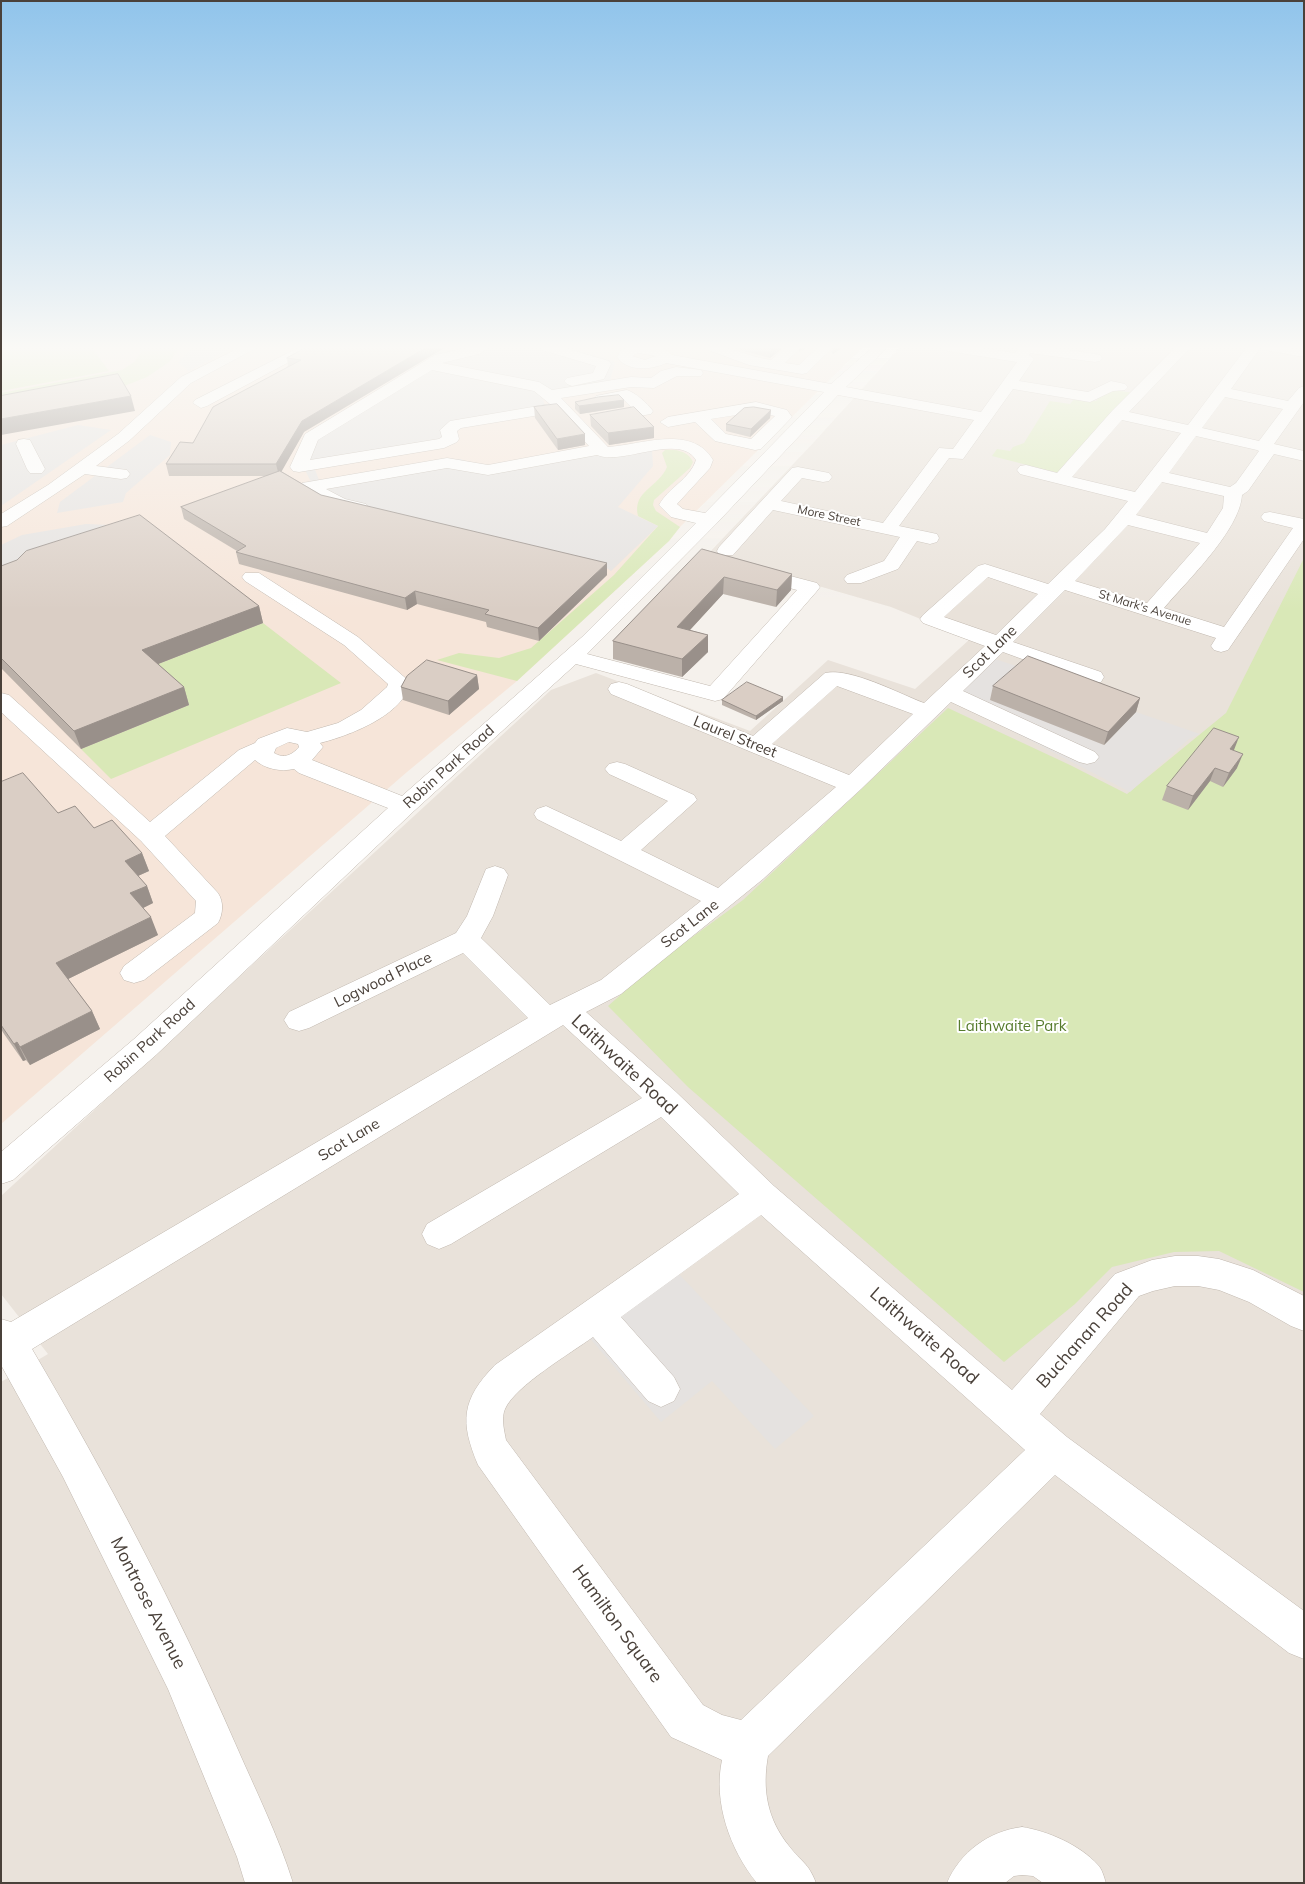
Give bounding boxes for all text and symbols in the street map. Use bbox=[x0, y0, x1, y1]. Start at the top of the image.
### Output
street label: More Street bbox=[796, 502, 862, 530]
street label: St Mark's Avenue bbox=[1097, 587, 1193, 629]
street label: Scot Lane bbox=[959, 622, 1021, 682]
street label: Laurel Street bbox=[691, 712, 779, 762]
street label: Robin Park Road bbox=[400, 721, 498, 813]
street label: Scot Lane bbox=[658, 896, 722, 952]
street label: Logwood Place bbox=[331, 949, 435, 1011]
street label: Robin Park Road bbox=[101, 995, 199, 1087]
street label: Laithwaite Road bbox=[567, 1010, 681, 1120]
park label: Laithwaite Park bbox=[958, 1017, 1066, 1035]
street label: Scot Lane bbox=[315, 1115, 383, 1165]
street label: Buchanan Road bbox=[1032, 1279, 1138, 1393]
street label: Laithwaite Road bbox=[865, 1283, 983, 1389]
street label: Montrose Avenue bbox=[105, 1533, 191, 1673]
street label: Hamilton Square bbox=[567, 1561, 667, 1687]

